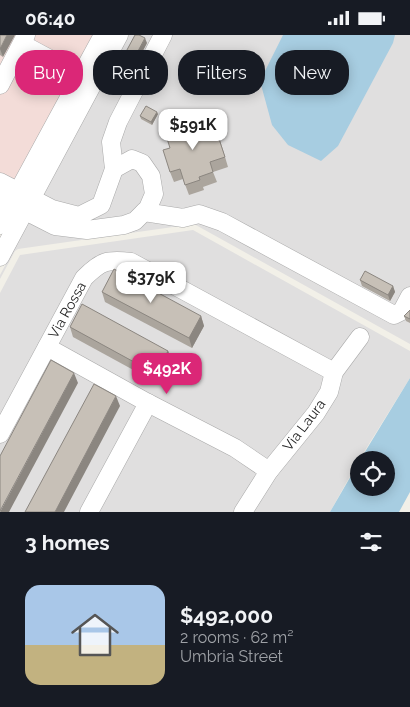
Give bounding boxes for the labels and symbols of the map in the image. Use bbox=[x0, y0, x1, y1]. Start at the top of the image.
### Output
pin: $591K bbox=[158, 109, 228, 151]
pin: $379K bbox=[116, 261, 186, 304]
street label: Via Rossa bbox=[45, 279, 89, 341]
pin: $492K bbox=[132, 353, 202, 395]
street label: Via Laura bbox=[279, 396, 329, 454]

